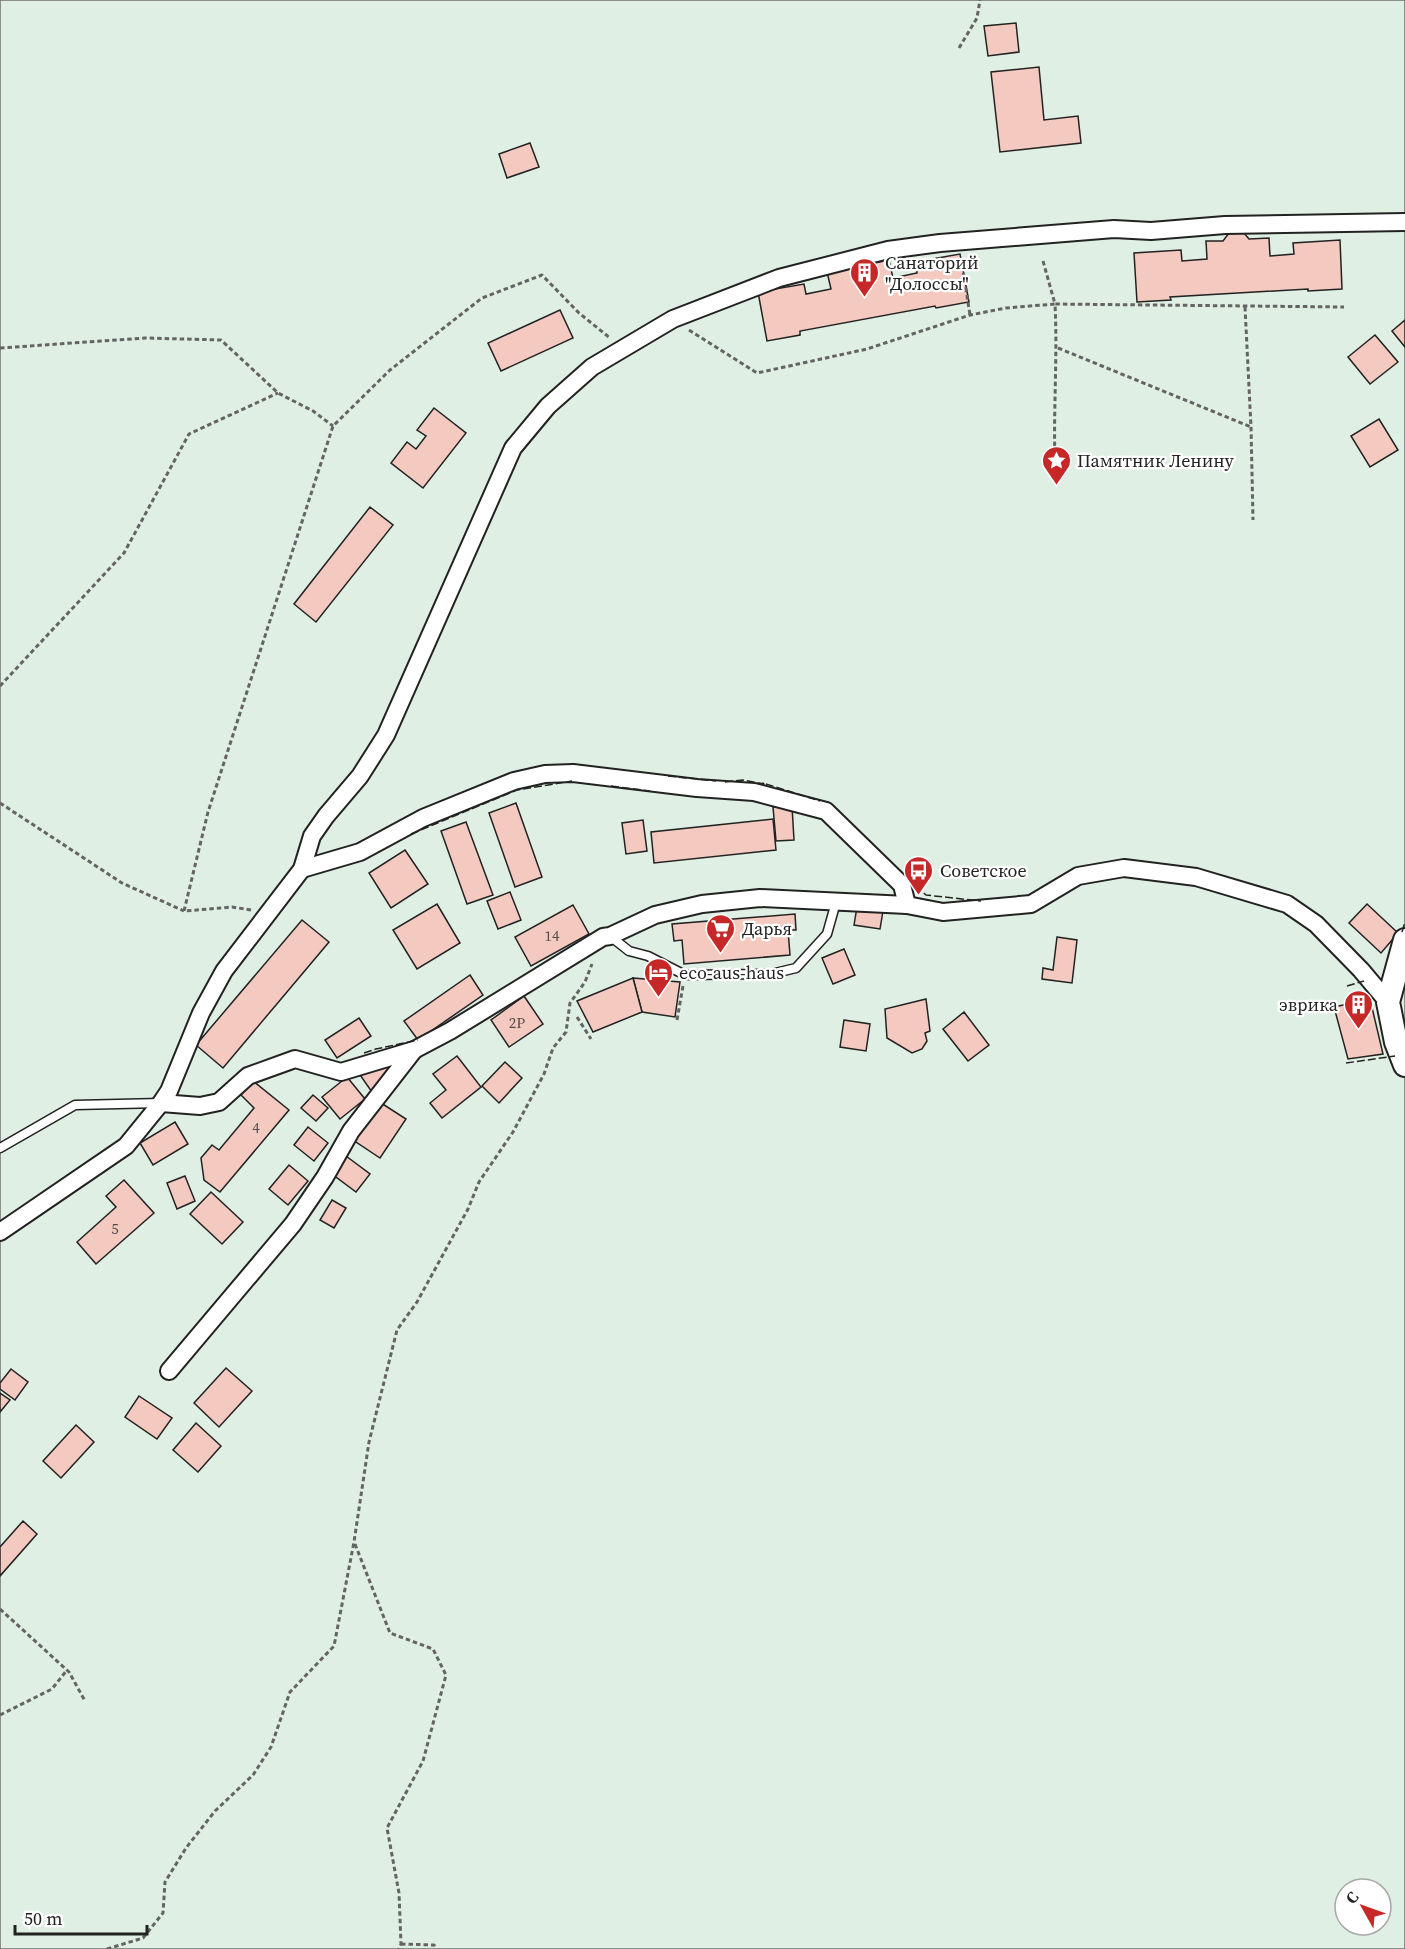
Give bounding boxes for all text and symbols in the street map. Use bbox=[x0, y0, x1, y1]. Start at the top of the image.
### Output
place label: Санаторий "Долоссы" bbox=[885, 250, 979, 296]
building icon: Санаторий "Долоссы" bbox=[848, 256, 880, 298]
place icon: Памятник Ленину bbox=[1040, 444, 1072, 486]
place label: Памятник Ленину bbox=[1077, 448, 1234, 473]
bus stop icon: Советское bbox=[903, 854, 935, 896]
place label: Советское bbox=[940, 858, 1027, 883]
supermarket icon: Дарья bbox=[705, 912, 737, 954]
place label: Дарья bbox=[742, 916, 792, 941]
house number: 14 bbox=[544, 925, 560, 946]
hotel icon: eco-aus-haus bbox=[642, 956, 674, 998]
place label: eco-aus-haus bbox=[679, 960, 784, 985]
building icon: эврика bbox=[1343, 988, 1375, 1030]
place label: эврика bbox=[1279, 992, 1339, 1017]
house number: 2Р bbox=[509, 1012, 525, 1033]
house number: 4 bbox=[252, 1117, 260, 1138]
house number: 5 bbox=[111, 1218, 119, 1239]
north arrow bbox=[1333, 1877, 1393, 1937]
text: С bbox=[1340, 1886, 1363, 1908]
scale bar bbox=[15, 1898, 147, 1936]
text: 50 m bbox=[24, 1906, 62, 1931]

